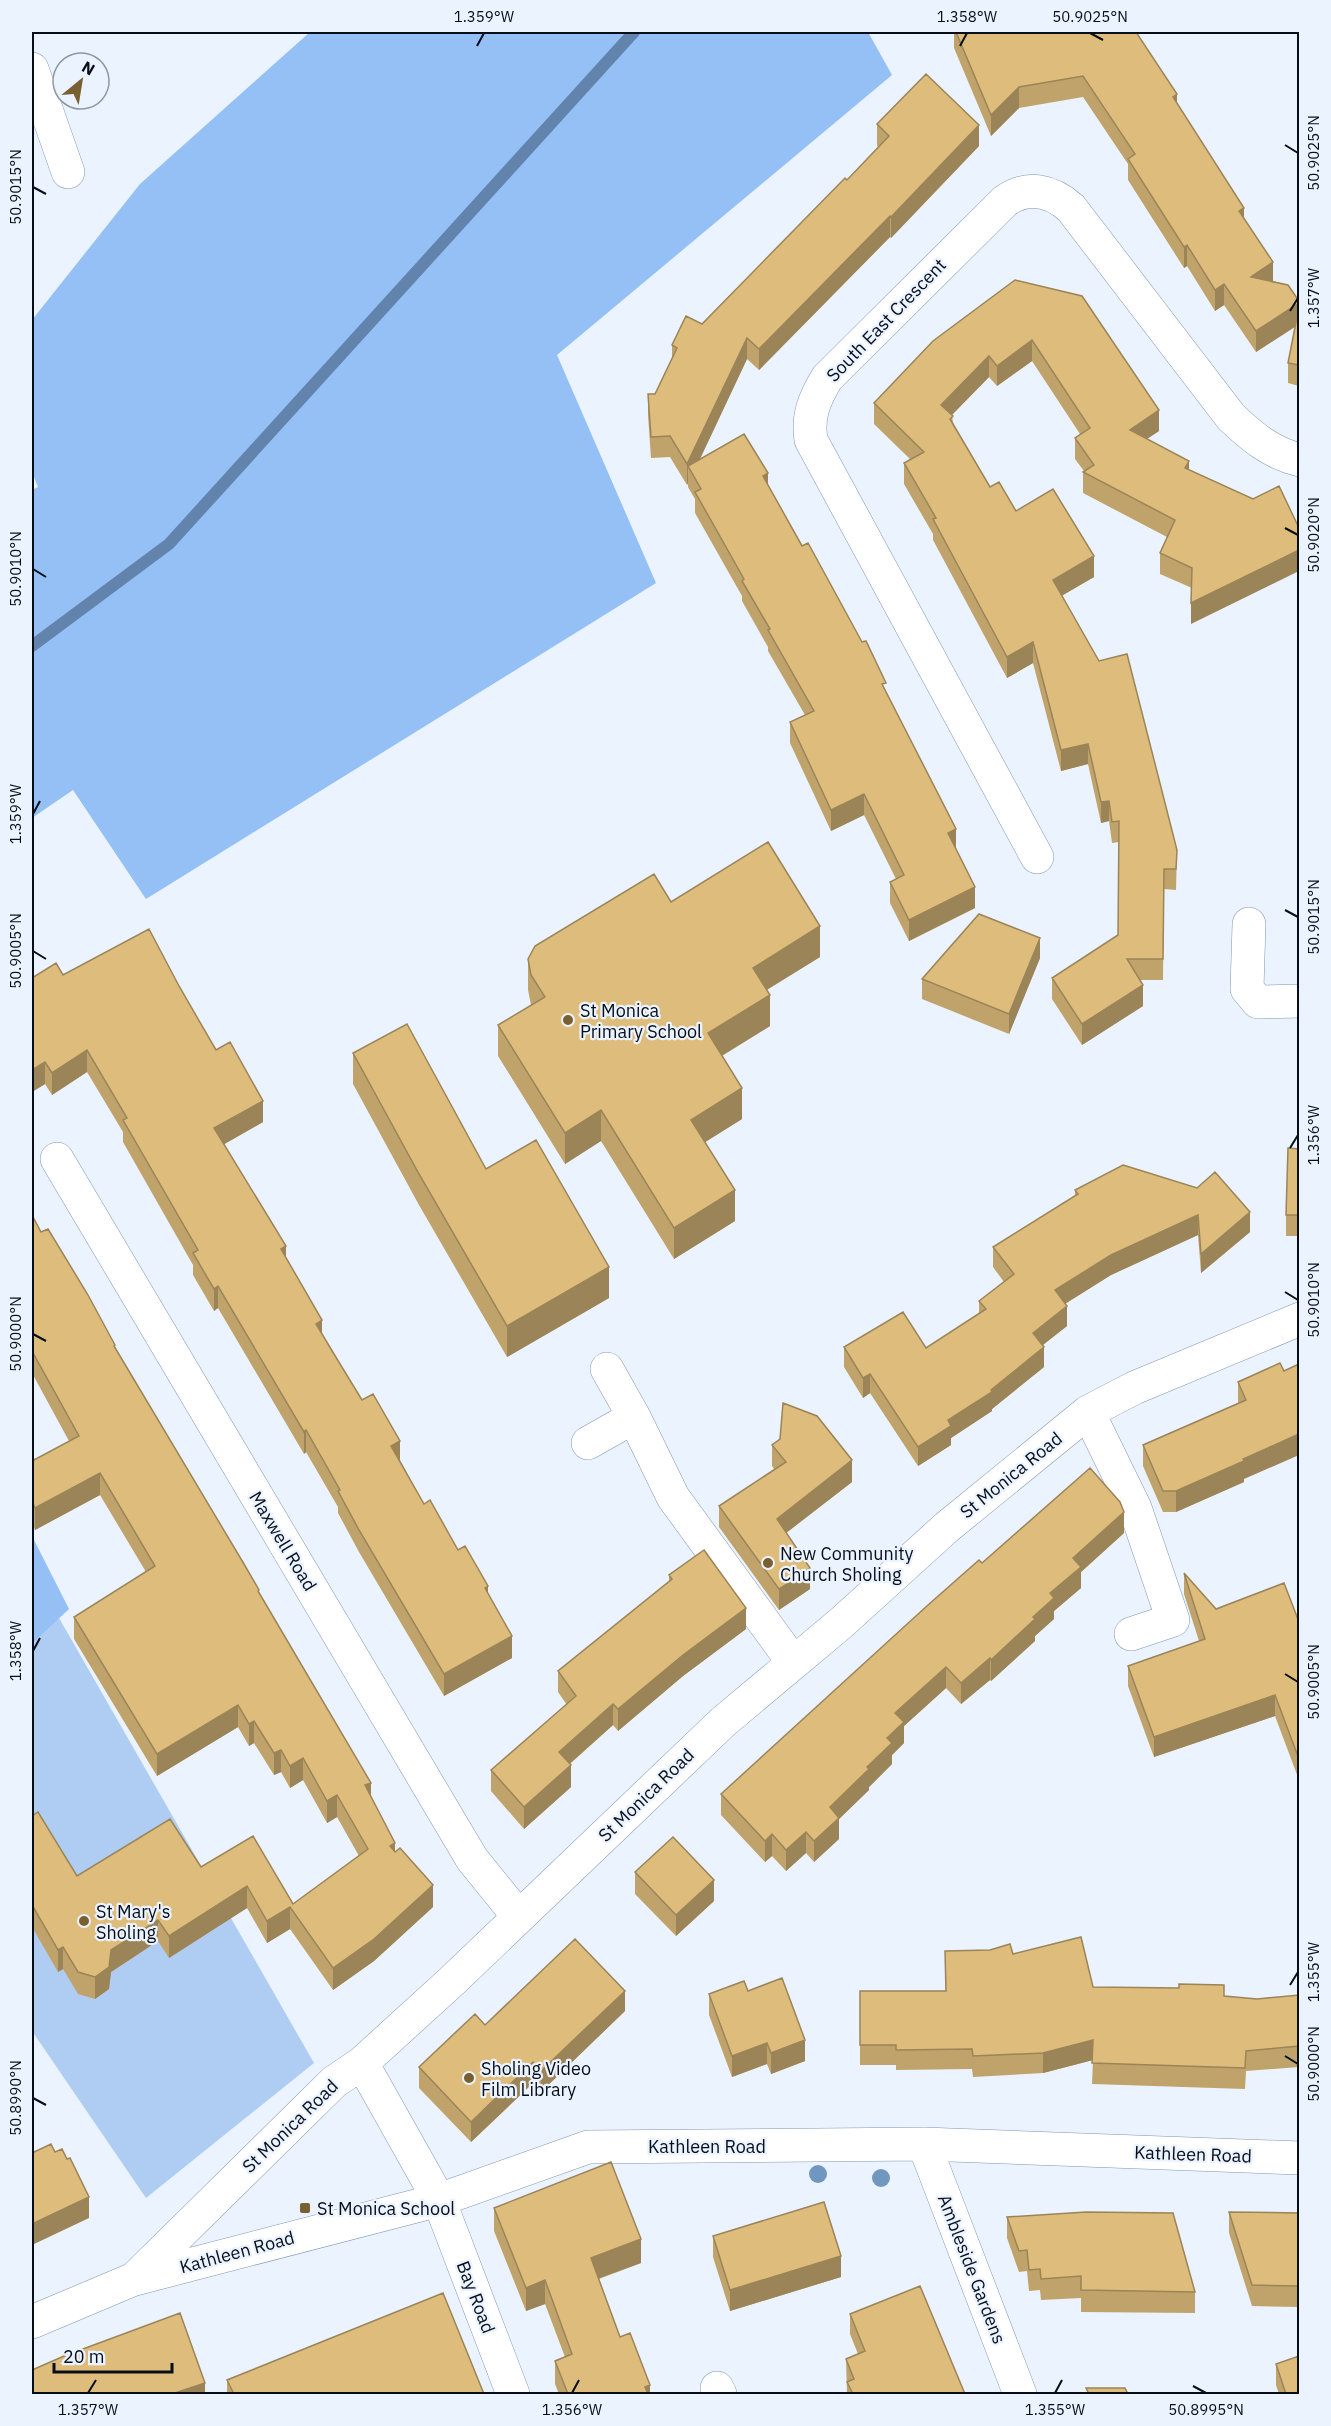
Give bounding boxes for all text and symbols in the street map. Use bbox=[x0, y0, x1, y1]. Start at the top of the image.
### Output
text: 1.359°W bbox=[454, 7, 515, 26]
text: 1.358°W bbox=[937, 7, 998, 26]
text: 50.9025°N bbox=[1052, 7, 1128, 26]
north arrow bbox=[51, 51, 111, 111]
text: N bbox=[78, 56, 99, 80]
text: 50.9025°N bbox=[1304, 115, 1323, 191]
text: 50.9015°N bbox=[6, 149, 25, 225]
street label: South East Crescent bbox=[821, 254, 951, 386]
text: 1.357°W bbox=[1304, 267, 1323, 328]
text: 50.9020°N bbox=[1304, 497, 1323, 573]
text: 50.9010°N bbox=[6, 531, 25, 607]
text: 1.359°W bbox=[6, 783, 25, 844]
text: 50.9015°N bbox=[1304, 879, 1323, 955]
text: 50.9005°N bbox=[6, 913, 25, 989]
place label: St Monica Primary School bbox=[580, 999, 702, 1043]
marker: St Monica Primary School bbox=[561, 1013, 575, 1027]
text: 1.356°W bbox=[1304, 1104, 1323, 1165]
text: 50.9010°N bbox=[1304, 1262, 1323, 1338]
text: 50.9000°N bbox=[6, 1296, 25, 1372]
street label: St Monica Road bbox=[955, 1427, 1067, 1523]
street label: Maxwell Road bbox=[244, 1487, 322, 1595]
place label: New Community Church Sholing bbox=[780, 1542, 914, 1586]
marker: New Community Church Sholing bbox=[761, 1556, 775, 1570]
text: 1.358°W bbox=[6, 1620, 25, 1681]
text: 50.9005°N bbox=[1304, 1644, 1323, 1720]
street label: St Monica Road bbox=[593, 1743, 699, 1847]
place label: St Mary's Sholing bbox=[96, 1900, 171, 1944]
marker: St Mary's Sholing bbox=[77, 1914, 91, 1928]
text: 1.355°W bbox=[1304, 1941, 1323, 2002]
text: 50.9000°N bbox=[1304, 2026, 1323, 2102]
place label: Sholing Video Film Library bbox=[481, 2057, 591, 2101]
text: 50.8990°N bbox=[6, 2060, 25, 2136]
marker: Sholing Video Film Library bbox=[462, 2071, 476, 2085]
street label: St Monica Road bbox=[237, 2074, 343, 2178]
street label: Kathleen Road bbox=[648, 2135, 766, 2158]
street label: Kathleen Road bbox=[1134, 2140, 1252, 2168]
street label: Ambleside Gardens bbox=[933, 2191, 1011, 2347]
place label: St Monica School bbox=[317, 2197, 455, 2220]
marker: St Monica School bbox=[298, 2201, 312, 2215]
street label: Kathleen Road bbox=[177, 2226, 297, 2278]
street label: Bay Road bbox=[452, 2257, 500, 2337]
scale bar bbox=[54, 2336, 172, 2374]
text: 20 m bbox=[63, 2345, 105, 2368]
text: 1.357°W bbox=[58, 2400, 119, 2419]
text: 1.356°W bbox=[542, 2400, 603, 2419]
text: 1.355°W bbox=[1025, 2400, 1086, 2419]
text: 50.8995°N bbox=[1168, 2400, 1244, 2419]

